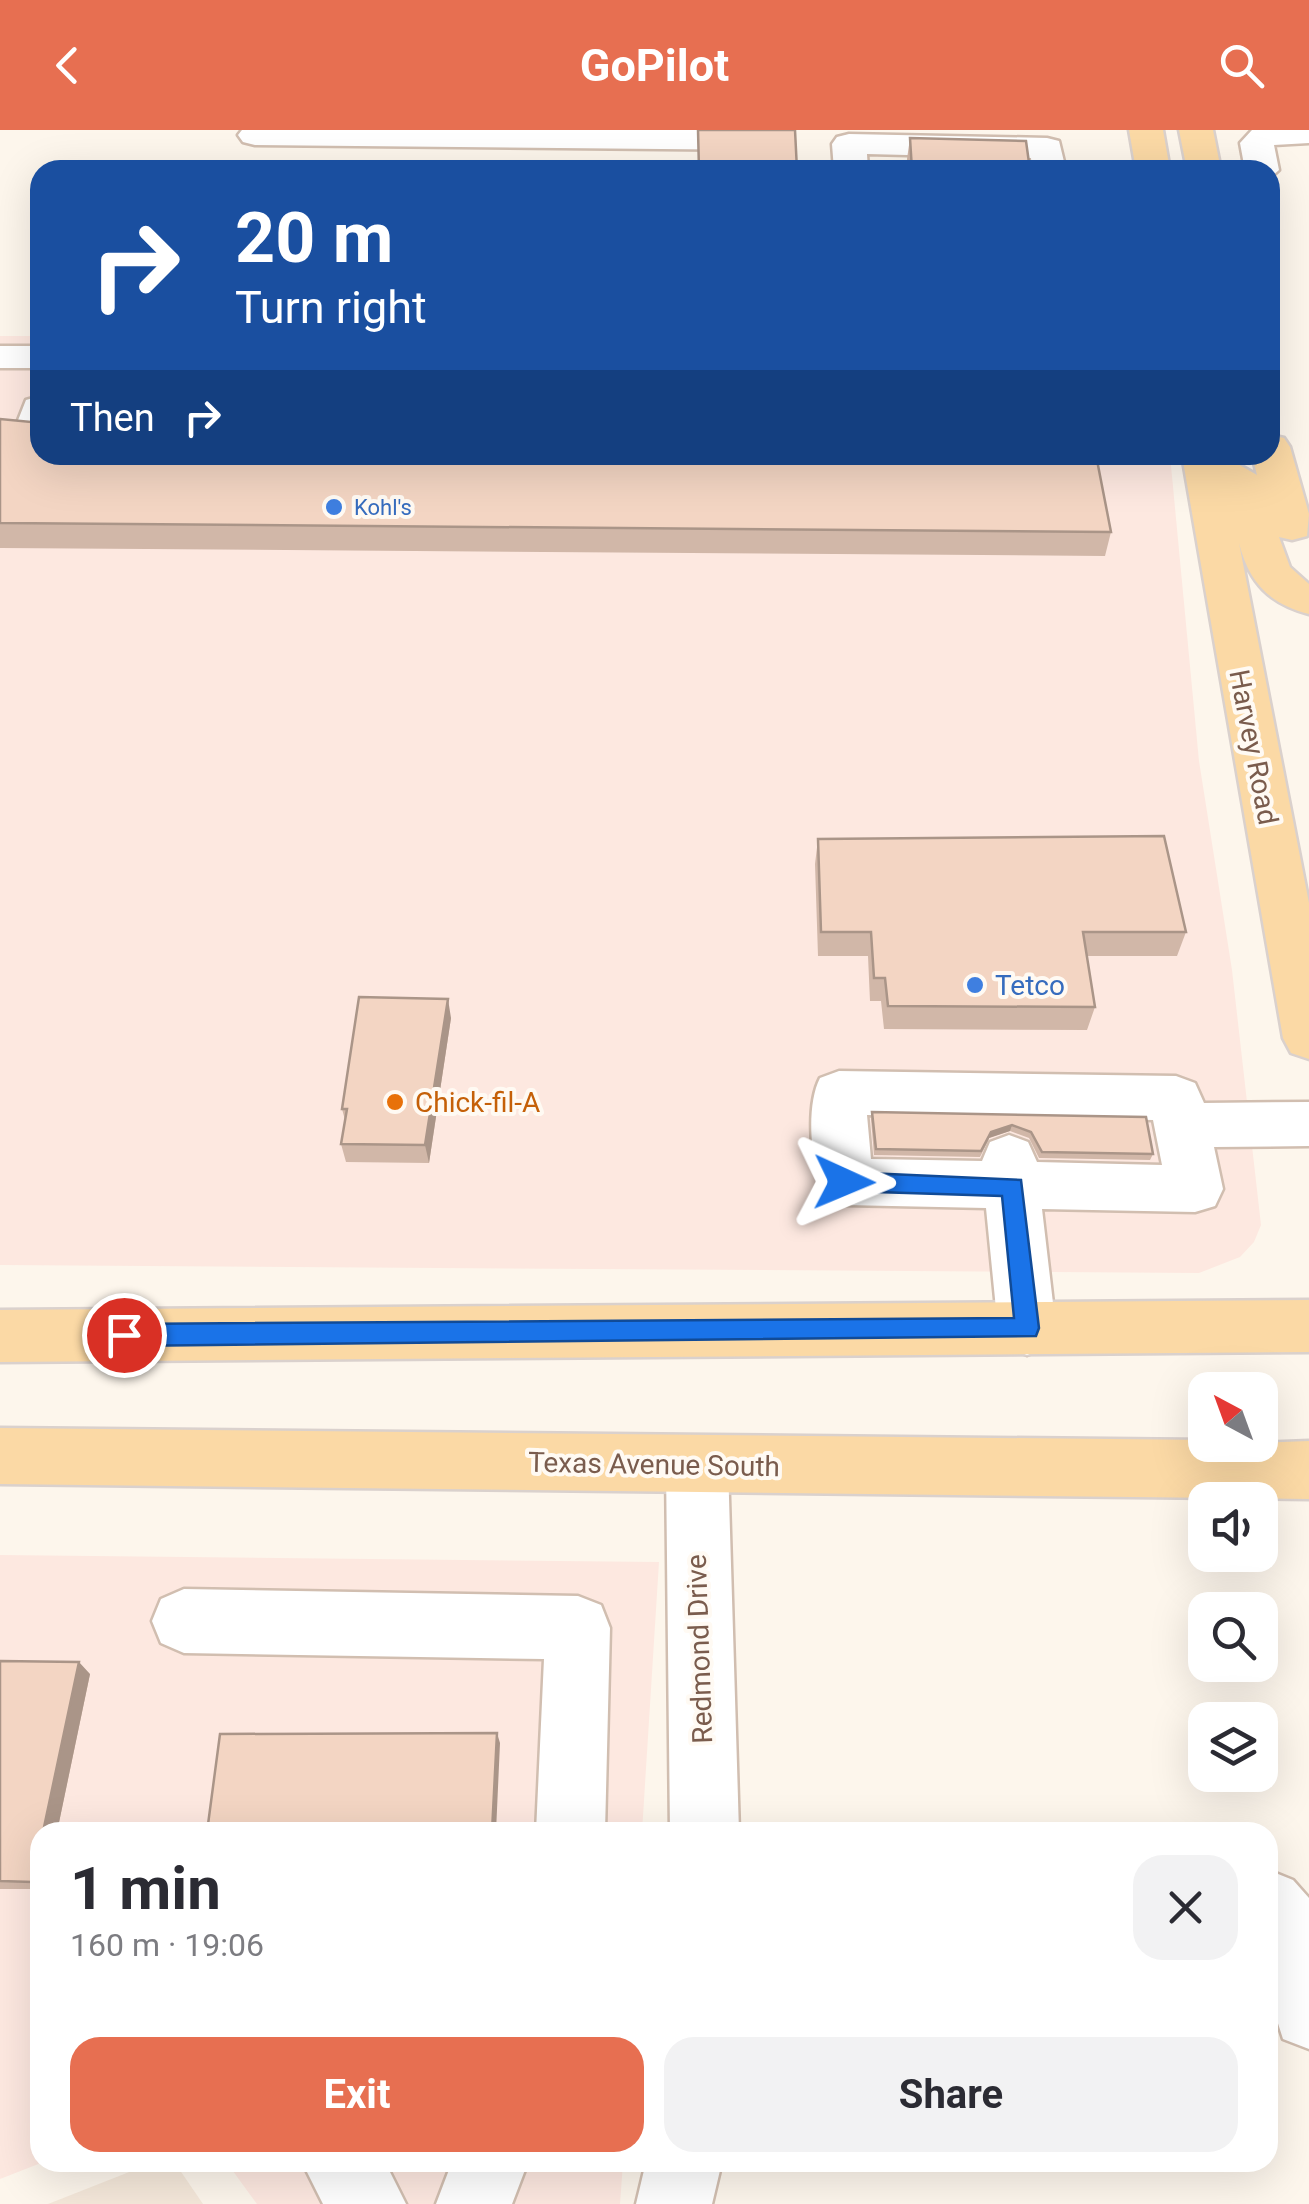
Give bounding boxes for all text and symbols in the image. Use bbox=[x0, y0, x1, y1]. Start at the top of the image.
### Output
icon: back bbox=[40, 38, 95, 93]
icon: search bbox=[1214, 38, 1269, 93]
text: GoPilot bbox=[580, 39, 729, 92]
text: 20 m bbox=[235, 197, 393, 279]
icon: right bbox=[70, 200, 200, 330]
text: Turn right bbox=[235, 281, 427, 334]
icon: right bbox=[175, 390, 230, 445]
text: Then bbox=[70, 396, 155, 440]
place label: Kohl's bbox=[354, 495, 412, 520]
marker: Kohl's bbox=[323, 496, 345, 518]
street label: Harvey Road bbox=[1222, 667, 1285, 828]
place label: Tetco bbox=[995, 969, 1065, 1002]
marker: Tetco bbox=[964, 974, 986, 996]
place label: Chick-fil-A bbox=[415, 1086, 540, 1119]
marker: Chick-fil-A bbox=[384, 1091, 406, 1113]
position arrow bbox=[792, 1130, 896, 1234]
pin bbox=[82, 1293, 167, 1378]
icon: arrive bbox=[97, 1308, 152, 1363]
north arrow bbox=[1188, 1372, 1278, 1462]
map controls bbox=[1188, 1372, 1278, 1792]
street label: Texas Avenue South bbox=[528, 1446, 780, 1483]
button: sound bbox=[1188, 1482, 1278, 1572]
street label: Redmond Drive bbox=[680, 1554, 719, 1744]
button: search bbox=[1188, 1592, 1278, 1682]
button: layers bbox=[1188, 1702, 1278, 1792]
text: 1 min bbox=[70, 1853, 221, 1924]
button: close bbox=[1133, 1855, 1238, 1960]
text: 160 m · 19:06 bbox=[70, 1926, 264, 1964]
button: Exit bbox=[70, 2037, 644, 2152]
button: Share bbox=[664, 2037, 1238, 2152]

